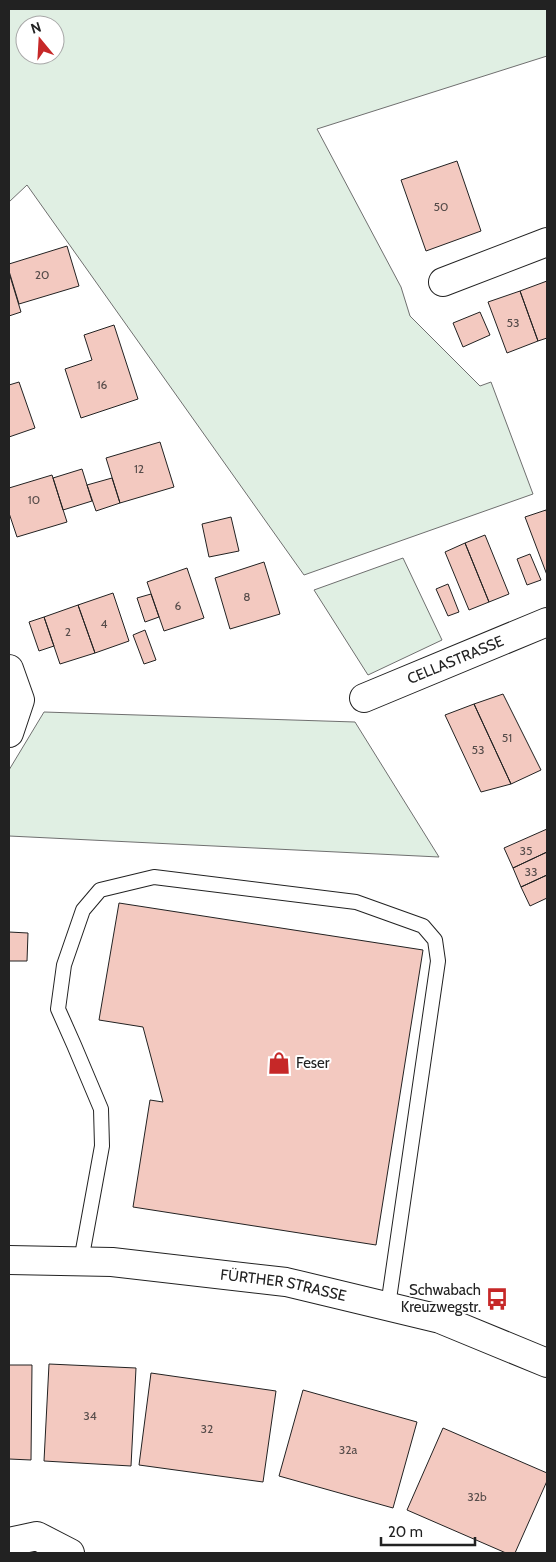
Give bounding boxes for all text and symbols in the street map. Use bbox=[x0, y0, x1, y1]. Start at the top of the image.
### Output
north arrow bbox=[15, 15, 65, 65]
text: N bbox=[28, 18, 43, 38]
house number: 50 bbox=[434, 199, 448, 214]
house number: 20 bbox=[35, 267, 49, 282]
house number: 53 bbox=[507, 315, 519, 330]
house number: 16 bbox=[97, 377, 108, 392]
house number: 12 bbox=[134, 461, 144, 476]
house number: 10 bbox=[28, 492, 40, 507]
house number: 8 bbox=[243, 589, 251, 604]
house number: 6 bbox=[175, 598, 182, 613]
house number: 4 bbox=[101, 616, 108, 631]
house number: 2 bbox=[65, 624, 71, 639]
street label: CELLASTRASSE bbox=[405, 632, 506, 688]
house number: 51 bbox=[502, 730, 512, 745]
house number: 53 bbox=[472, 742, 484, 757]
house number: 35 bbox=[520, 843, 532, 858]
house number: 33 bbox=[525, 864, 537, 879]
shop icon: Feser bbox=[266, 1050, 292, 1076]
place label: Feser bbox=[296, 1054, 330, 1072]
street label: FÜRTHER STRASSE bbox=[219, 1266, 348, 1305]
place label: Schwabach Kreuzwegstr. bbox=[401, 1281, 481, 1316]
bus stop icon: Schwabach Kreuzwegstr. bbox=[484, 1286, 510, 1312]
house number: 34 bbox=[83, 1408, 97, 1423]
house number: 32 bbox=[201, 1421, 213, 1436]
house number: 32a bbox=[339, 1442, 358, 1457]
house number: 32b bbox=[467, 1489, 487, 1504]
scale bar bbox=[381, 1514, 475, 1546]
text: 20 m bbox=[388, 1523, 423, 1541]

